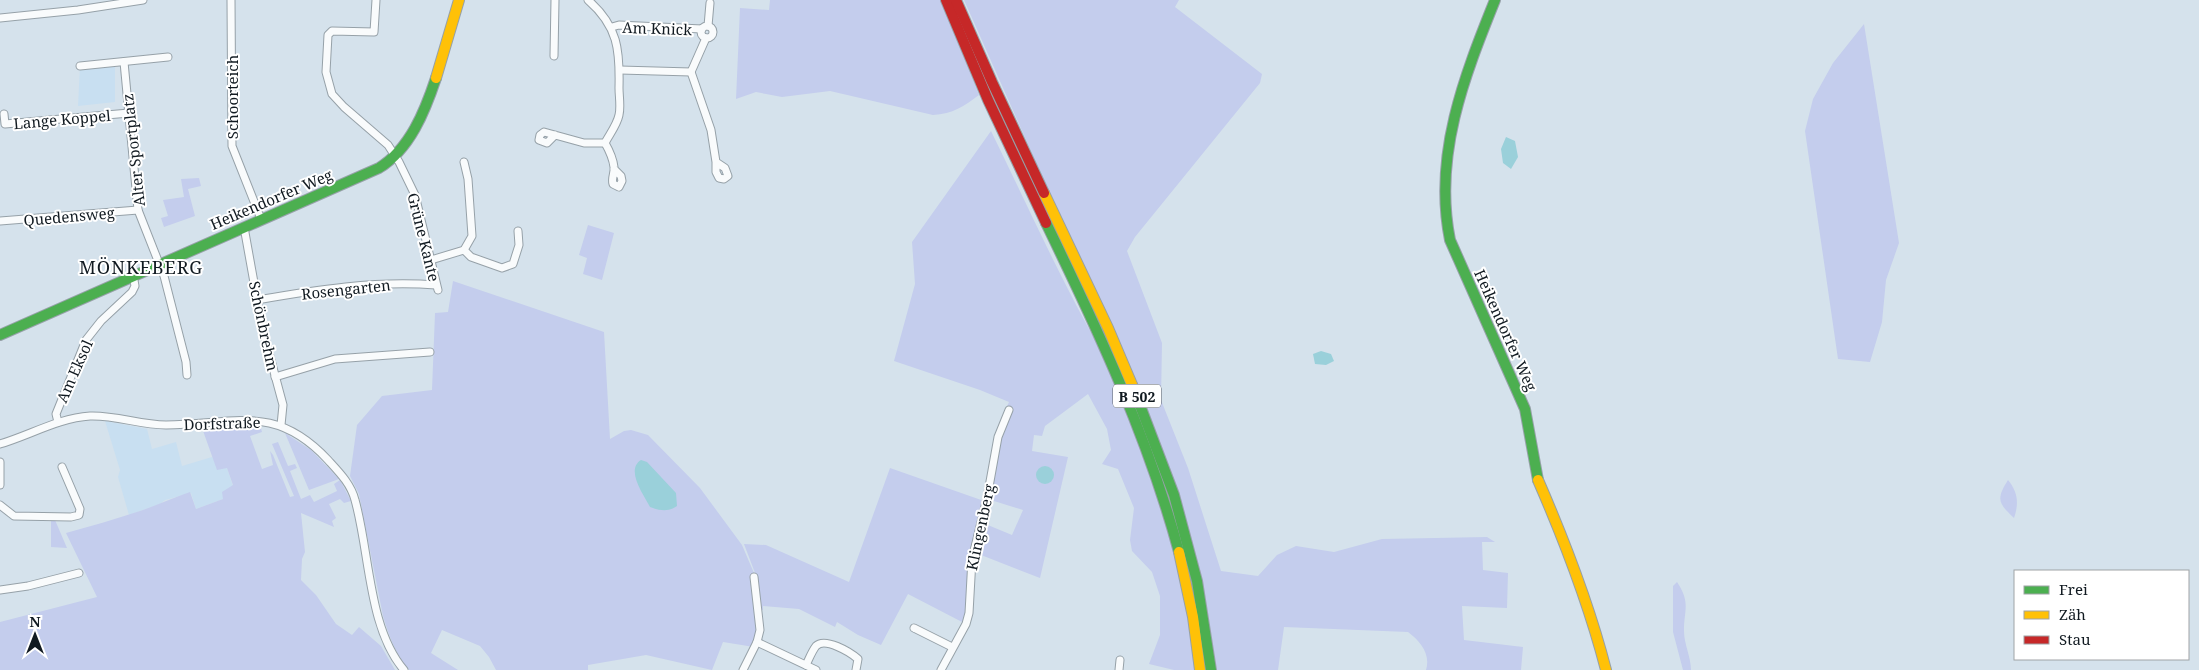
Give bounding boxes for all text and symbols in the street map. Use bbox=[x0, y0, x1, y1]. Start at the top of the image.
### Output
street label: Am Knick bbox=[622, 17, 692, 39]
street label: Schoorteich bbox=[222, 54, 242, 139]
street label: Alter Sportplatz bbox=[117, 93, 149, 207]
street label: Lange Koppel bbox=[13, 105, 112, 133]
street label: Heikendorfer Weg bbox=[207, 164, 335, 234]
street label: Grüne Kante bbox=[403, 191, 445, 283]
street label: Quedensweg bbox=[23, 202, 115, 230]
district label: MÖNKEBERG bbox=[79, 255, 203, 279]
street label: Heikendorfer Weg bbox=[1470, 266, 1542, 394]
street label: Rosengarten bbox=[300, 274, 392, 304]
street label: Schönbrehm bbox=[245, 279, 283, 373]
street label: Am Eksol bbox=[51, 336, 97, 406]
road number: B 502 bbox=[1113, 384, 1161, 408]
street label: Dorfstraße bbox=[183, 412, 261, 434]
street label: Klingenberg bbox=[961, 482, 999, 572]
legend bbox=[2014, 570, 2189, 660]
text: Frei bbox=[2059, 579, 2088, 599]
text: Zäh bbox=[2059, 604, 2086, 624]
north arrow bbox=[10, 610, 60, 660]
text: N bbox=[29, 612, 41, 631]
text: Stau bbox=[2059, 629, 2091, 649]

